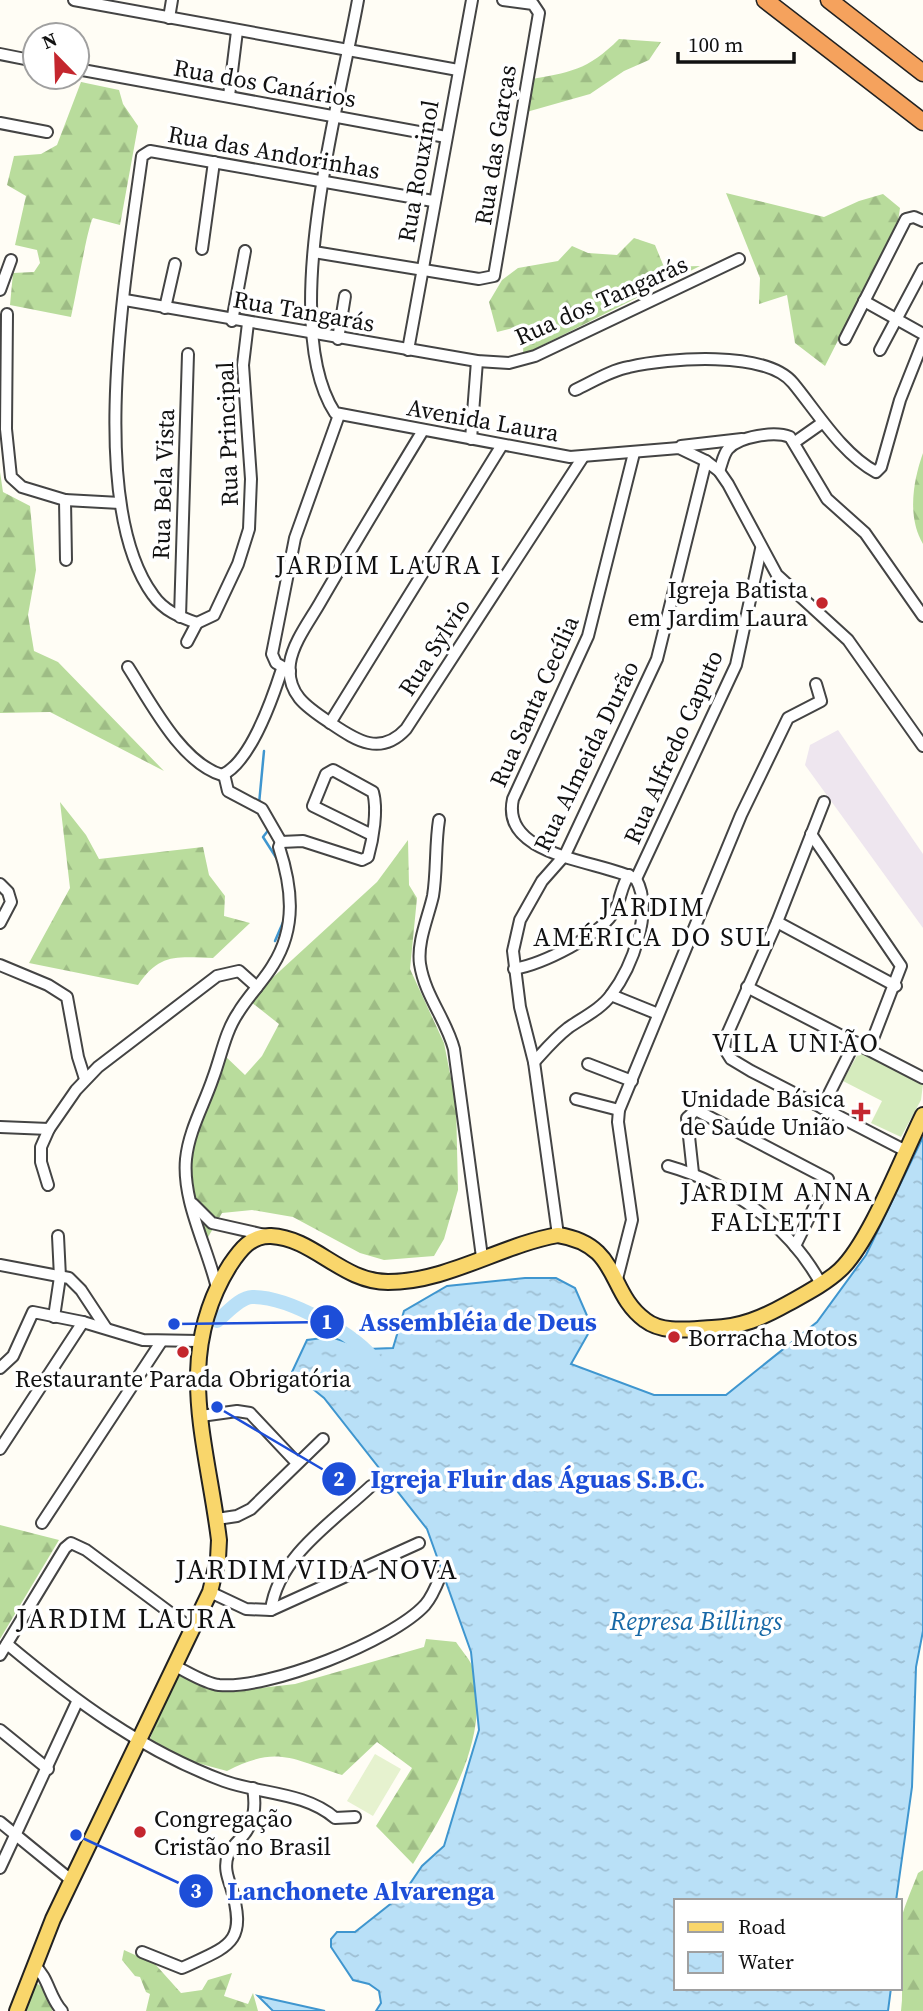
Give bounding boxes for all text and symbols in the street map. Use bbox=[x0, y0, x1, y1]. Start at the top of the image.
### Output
north arrow bbox=[21, 21, 91, 91]
scale bar bbox=[678, 21, 794, 65]
text: N bbox=[38, 26, 61, 55]
text: 100 m bbox=[688, 30, 743, 59]
street label: Rua dos Canários bbox=[171, 51, 359, 115]
street label: Rua das Garças bbox=[466, 63, 524, 227]
street label: Rua Rouxinol bbox=[389, 97, 447, 245]
street label: Rua das Andorinhas bbox=[165, 117, 383, 187]
street label: Rua dos Tangarás bbox=[509, 247, 693, 353]
street label: Rua Tangarás bbox=[231, 282, 377, 340]
street label: Rua Principal bbox=[208, 361, 246, 507]
street label: Avenida Laura bbox=[404, 390, 562, 450]
street label: Rua Bela Vista bbox=[144, 407, 182, 560]
district label: JARDIM LAURA I bbox=[275, 547, 502, 583]
place label: Igreja Batista em Jardim Laura bbox=[628, 573, 809, 634]
street label: Rua Sylvio bbox=[390, 592, 478, 702]
marker: Igreja Batista em Jardim Laura bbox=[814, 595, 830, 611]
street label: Rua Santa Cecília bbox=[481, 609, 587, 792]
street label: Rua Alfredo Caputo bbox=[615, 645, 731, 849]
street label: Rua Almeida Durão bbox=[525, 655, 647, 857]
district label: JARDIM AMÉRICA DO SUL bbox=[533, 889, 773, 955]
district label: VILA UNIÃO bbox=[712, 1025, 880, 1061]
place label: Unidade Básica de Saúde União bbox=[680, 1082, 846, 1143]
marker: Unidade Básica de Saúde União bbox=[851, 1102, 871, 1122]
district label: JARDIM ANNA FALLETTI bbox=[680, 1174, 873, 1240]
callout: Assembléia de Deus bbox=[310, 1299, 611, 1346]
text: Assembléia de Deus bbox=[359, 1304, 597, 1340]
text: 1 bbox=[321, 1307, 333, 1336]
place label: Borracha Motos bbox=[688, 1321, 858, 1354]
marker: Borracha Motos bbox=[666, 1329, 682, 1345]
marker: Restaurante Parada Obrigatória bbox=[175, 1344, 191, 1360]
place label: Restaurante Parada Obrigatória bbox=[15, 1362, 352, 1395]
callout: Igreja Fluir das Águas S.B.C. bbox=[322, 1456, 720, 1503]
text: Igreja Fluir das Águas S.B.C. bbox=[371, 1461, 705, 1497]
text: 2 bbox=[333, 1464, 345, 1493]
district label: JARDIM VIDA NOVA bbox=[174, 1550, 459, 1588]
district label: JARDIM LAURA bbox=[15, 1599, 238, 1637]
water label: Represa Billings bbox=[609, 1603, 783, 1639]
place label: Congregação Cristão no Brasil bbox=[154, 1802, 331, 1863]
marker: Congregação Cristão no Brasil bbox=[132, 1824, 148, 1840]
callout: Lanchonete Alvarenga bbox=[178, 1867, 509, 1914]
text: Lanchonete Alvarenga bbox=[227, 1873, 495, 1909]
text: 3 bbox=[190, 1876, 202, 1905]
legend bbox=[674, 1899, 902, 1990]
text: Road bbox=[738, 1912, 786, 1941]
text: Water bbox=[738, 1947, 794, 1976]

